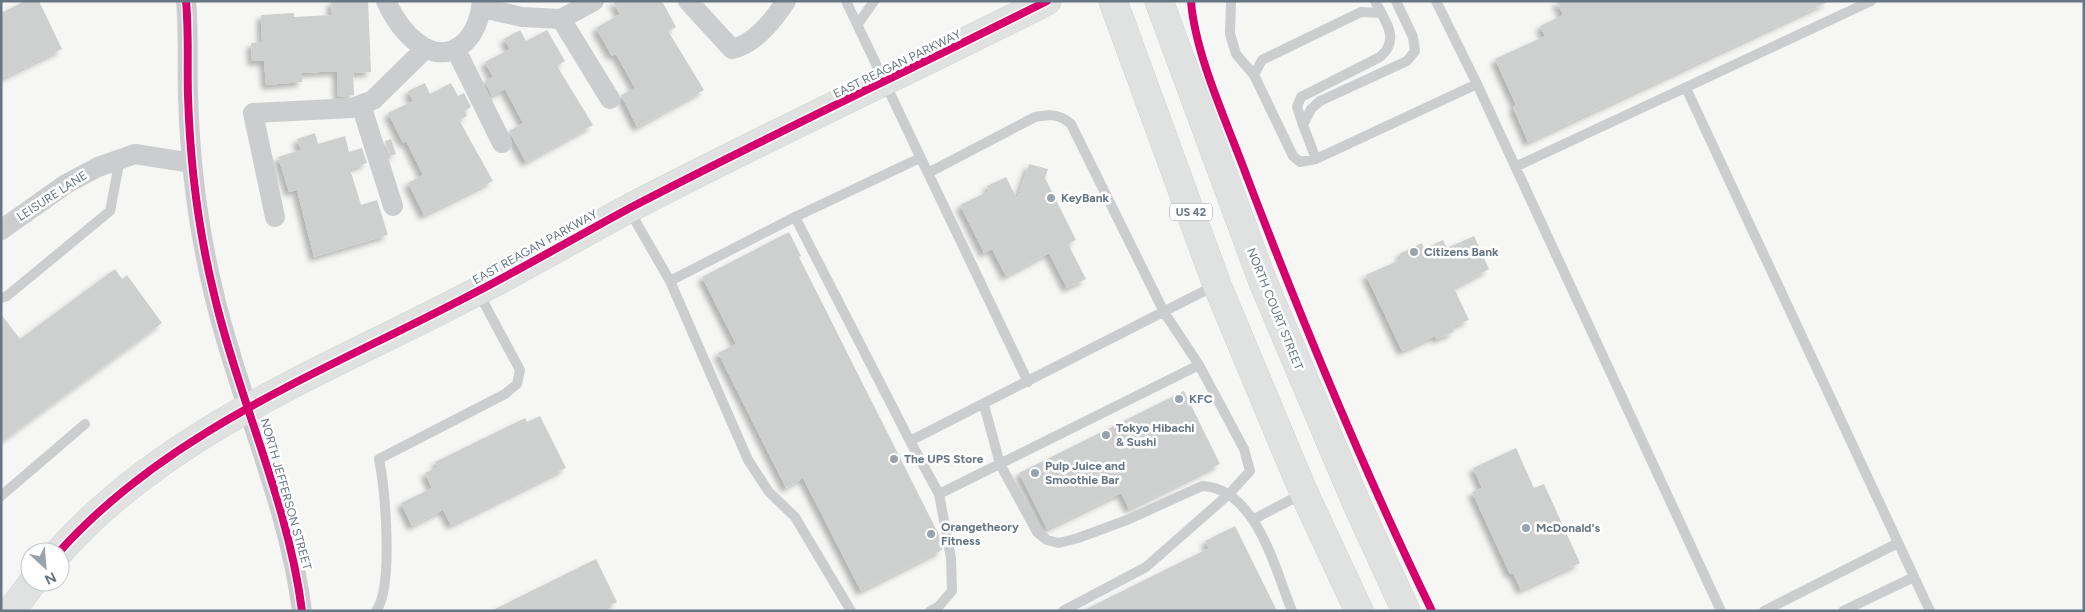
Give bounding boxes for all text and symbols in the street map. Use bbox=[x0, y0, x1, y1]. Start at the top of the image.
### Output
street label: EAST REAGAN PARKWAY bbox=[831, 27, 964, 101]
street label: LEISURE LANE bbox=[14, 168, 90, 224]
place label: KeyBank bbox=[1061, 191, 1109, 205]
marker: KeyBank bbox=[1045, 192, 1057, 204]
road number: US 42 bbox=[1170, 203, 1212, 220]
street label: EAST REAGAN PARKWAY bbox=[470, 207, 600, 287]
place label: Citizens Bank bbox=[1424, 245, 1499, 259]
street label: NORTH COURT STREET bbox=[1244, 246, 1306, 372]
marker: Citizens Bank bbox=[1408, 246, 1420, 258]
place label: KFC bbox=[1189, 392, 1213, 406]
marker: KFC bbox=[1173, 393, 1185, 405]
street label: NORTH JEFFERSON STREET bbox=[258, 417, 314, 572]
place label: Tokyo Hibachi & Sushi bbox=[1116, 421, 1194, 449]
marker: Tokyo Hibachi & Sushi bbox=[1100, 429, 1112, 441]
place label: The UPS Store bbox=[904, 452, 984, 466]
marker: The UPS Store bbox=[888, 453, 900, 465]
place label: Pulp Juice and Smoothie Bar bbox=[1045, 459, 1125, 487]
marker: Pulp Juice and Smoothie Bar bbox=[1029, 467, 1041, 479]
place label: Orangetheory Fitness bbox=[941, 520, 1019, 548]
place label: McDonald's bbox=[1536, 521, 1600, 535]
marker: McDonald's bbox=[1520, 522, 1532, 534]
marker: Orangetheory Fitness bbox=[925, 528, 937, 540]
north arrow bbox=[20, 542, 70, 592]
text: N bbox=[42, 568, 59, 588]

